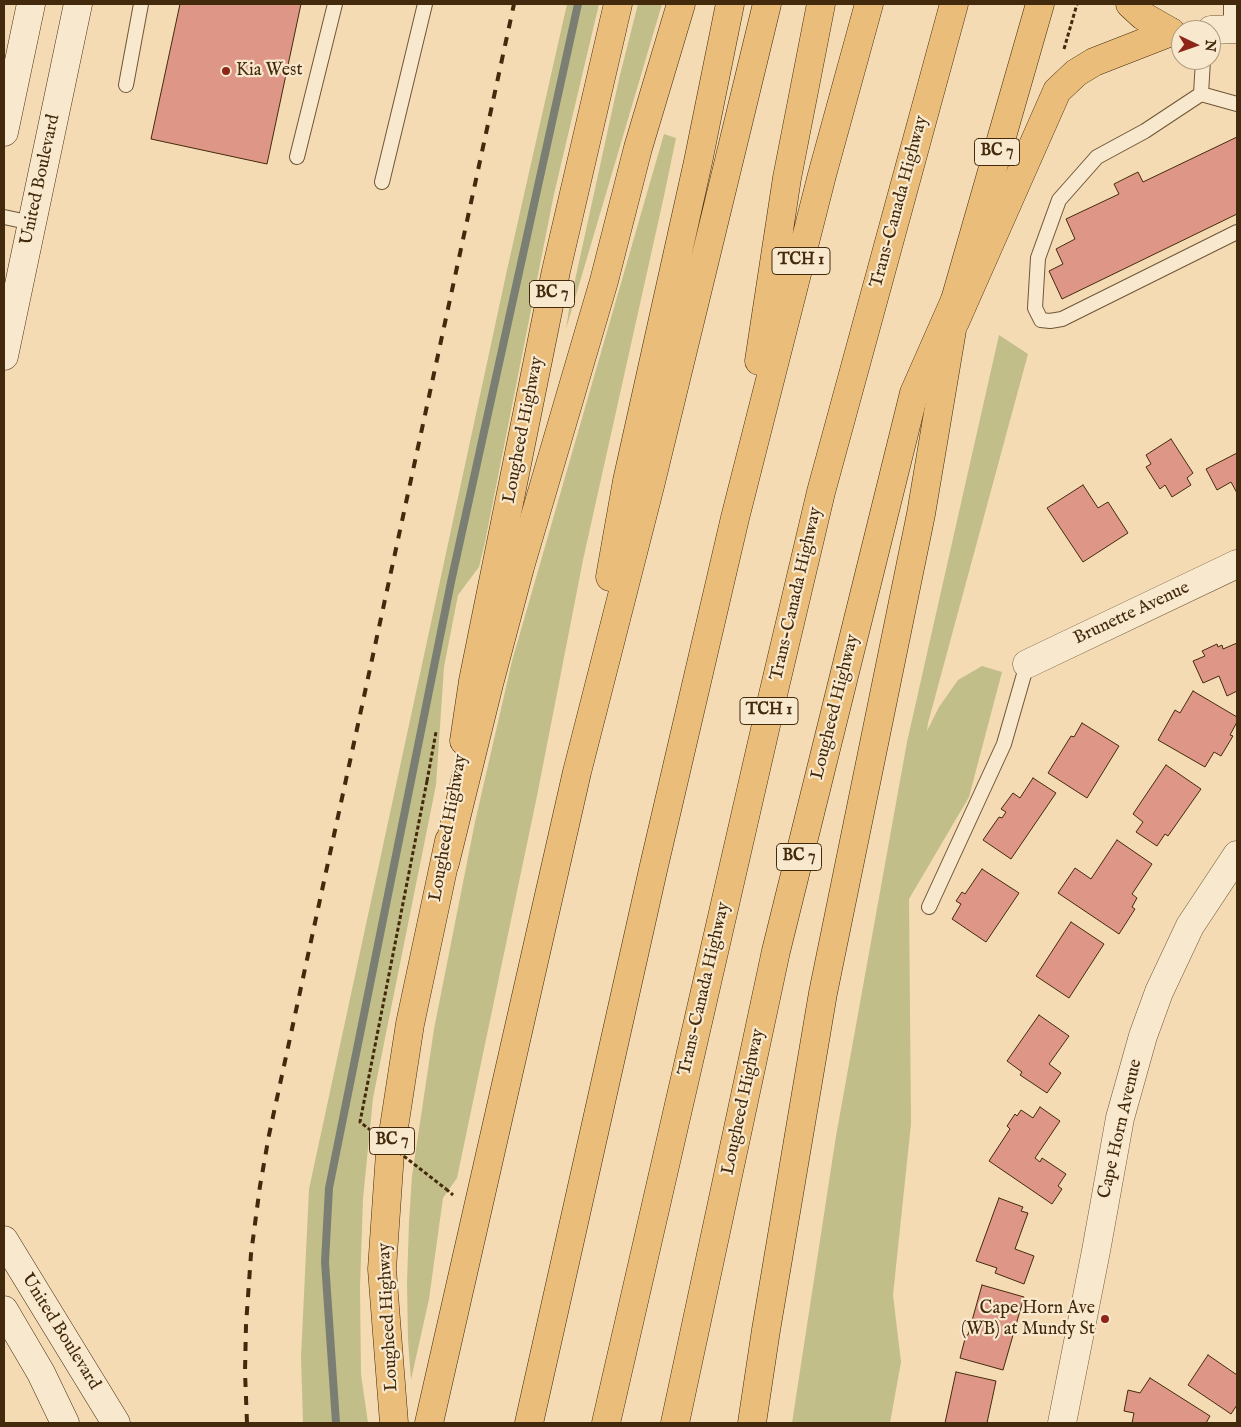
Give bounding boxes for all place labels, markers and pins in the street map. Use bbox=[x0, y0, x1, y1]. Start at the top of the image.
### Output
place label: Kia West bbox=[236, 60, 303, 82]
marker: Kia West bbox=[220, 65, 232, 77]
place label: Cape Horn Ave (WB) at Mundy St bbox=[961, 1298, 1095, 1340]
marker: Cape Horn Ave (WB) at Mundy St bbox=[1099, 1313, 1111, 1325]

